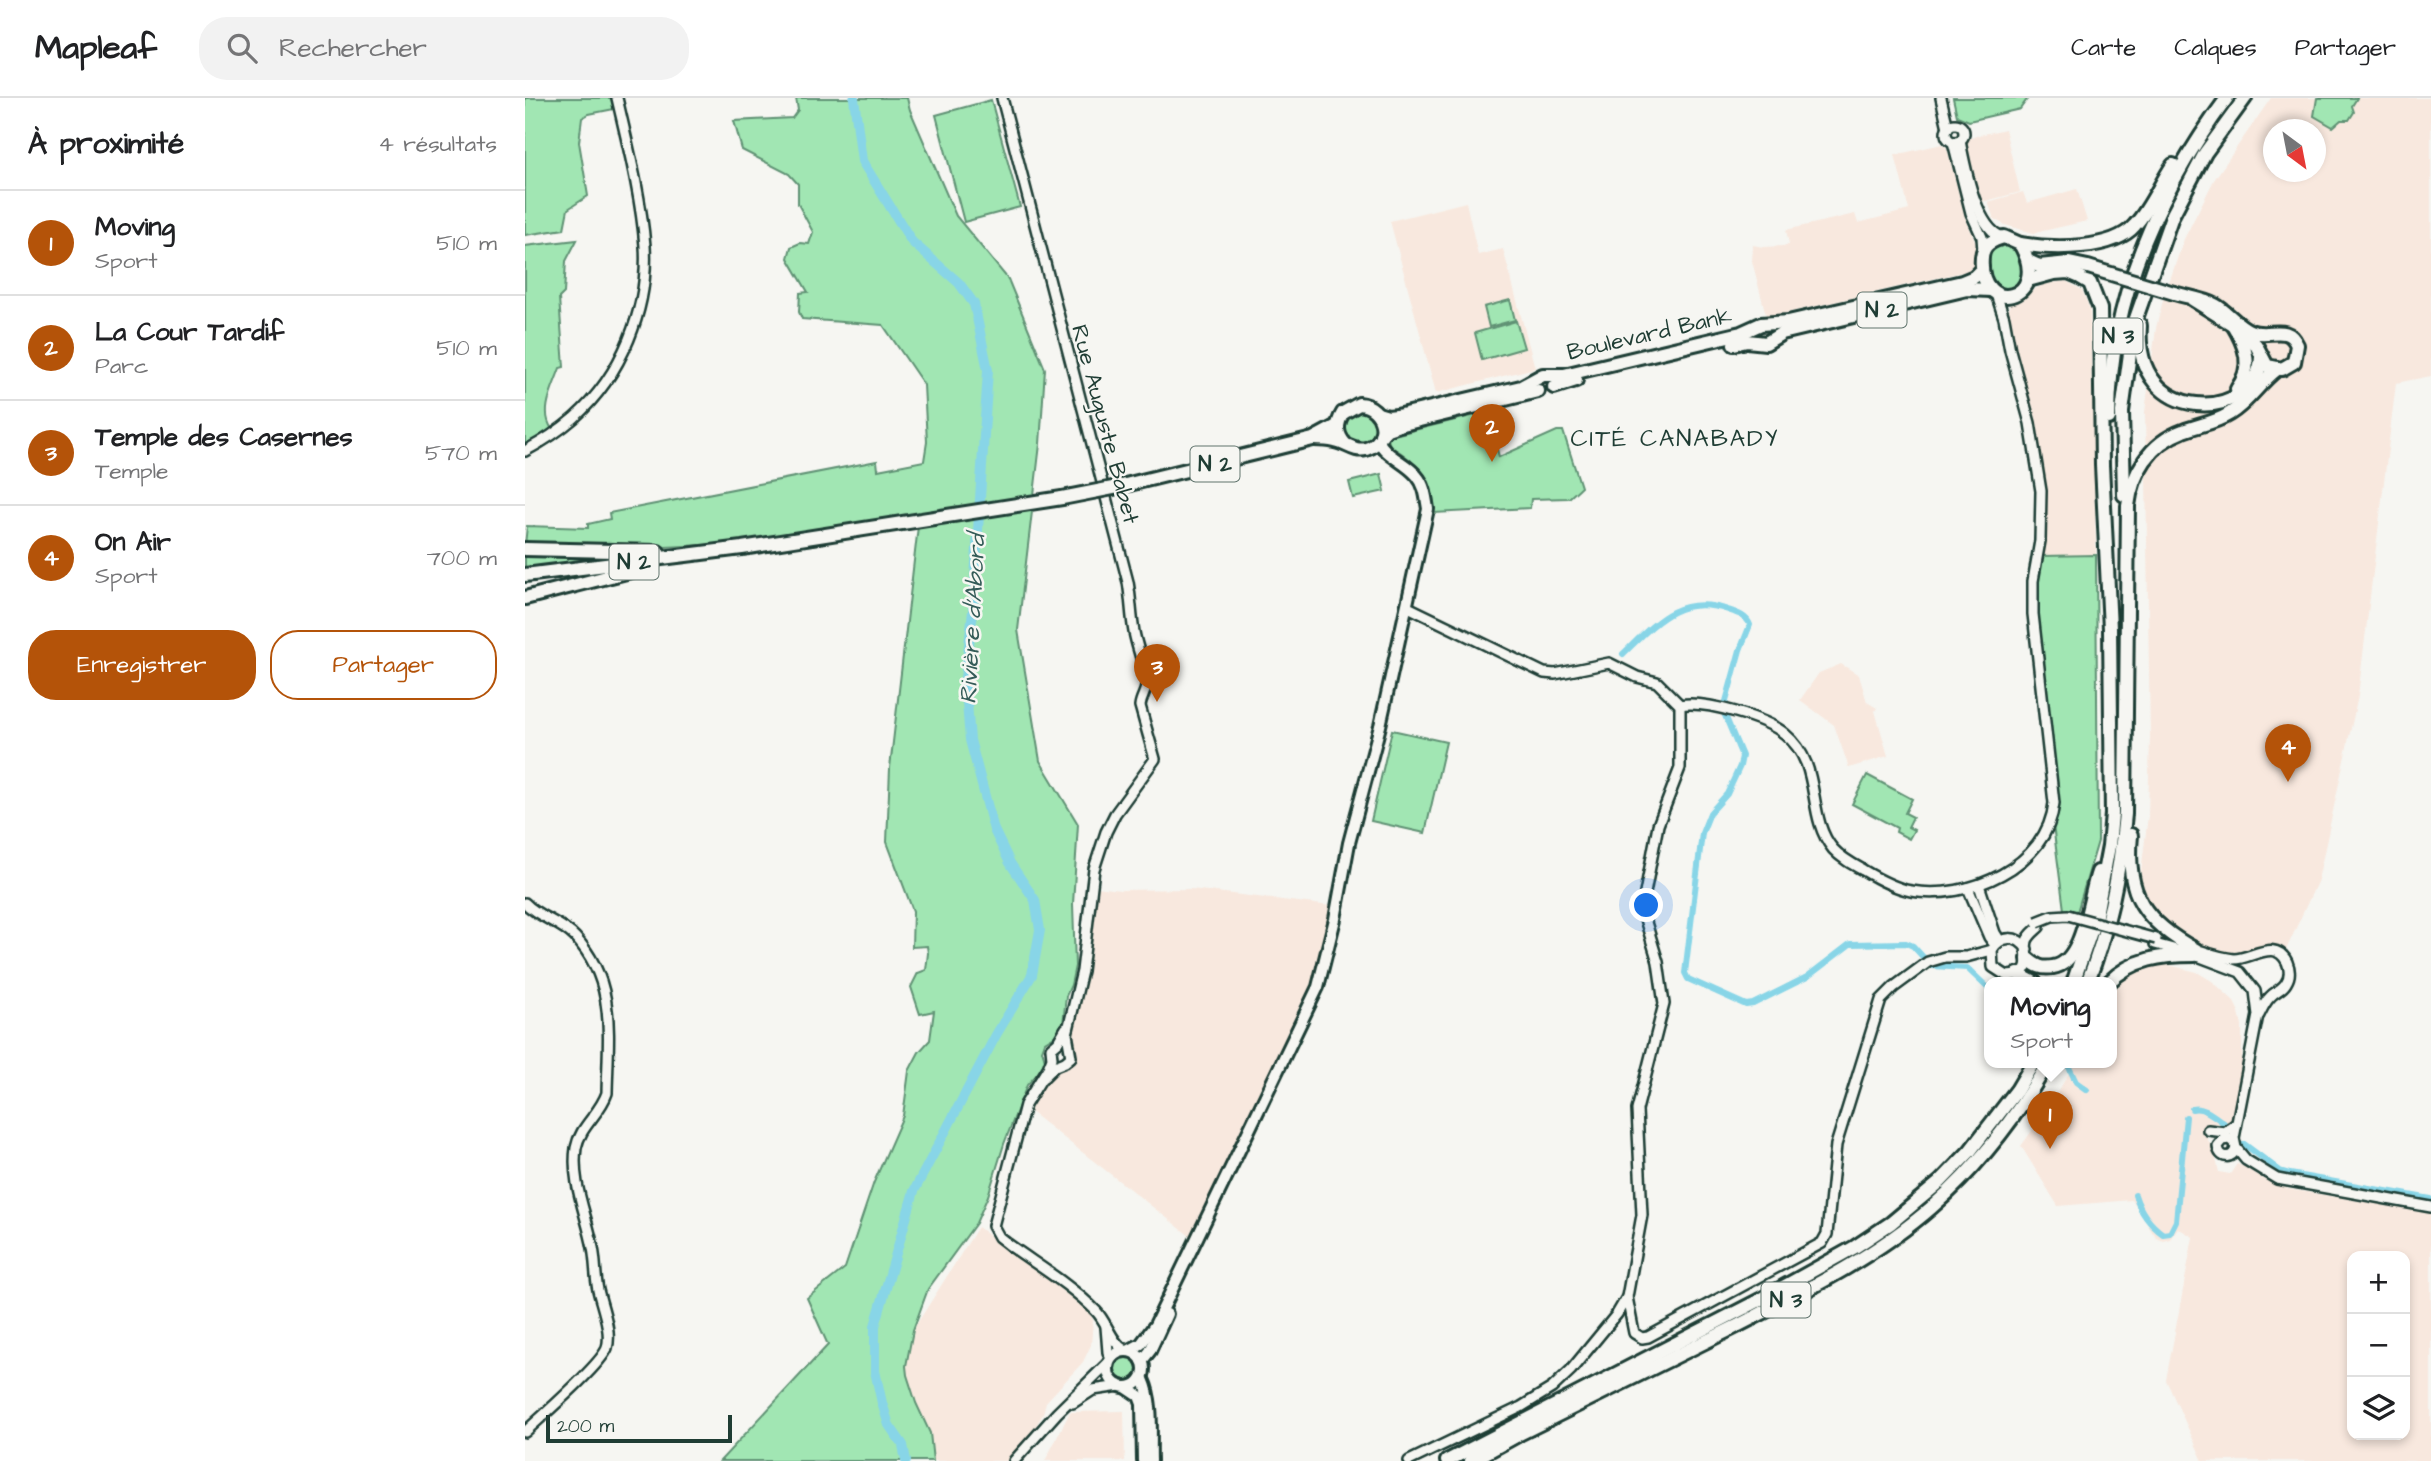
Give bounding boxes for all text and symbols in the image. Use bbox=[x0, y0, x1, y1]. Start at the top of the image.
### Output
search box bbox=[199, 17, 689, 80]
text: Mapleaf bbox=[35, 25, 157, 71]
icon: search bbox=[223, 29, 261, 67]
text: Rechercher bbox=[279, 30, 427, 66]
text: Carte bbox=[2071, 31, 2136, 65]
text: Calques bbox=[2174, 31, 2257, 65]
text: Partager bbox=[2295, 31, 2396, 65]
north arrow bbox=[2263, 119, 2326, 182]
text: À proximité bbox=[28, 123, 184, 165]
text: 4 résultats bbox=[378, 128, 497, 160]
text: Moving bbox=[95, 209, 175, 245]
text: 1 bbox=[50, 227, 52, 259]
text: 510 m bbox=[436, 227, 497, 259]
text: Sport bbox=[95, 245, 158, 277]
road number: N 2 bbox=[1857, 292, 1907, 328]
street label: Boulevard Bank bbox=[1564, 299, 1735, 368]
text: La Cour Tardif bbox=[95, 314, 284, 350]
road number: N 3 bbox=[2093, 318, 2143, 354]
street label: Rue Auguste Babet bbox=[1062, 321, 1147, 528]
text: 2 bbox=[44, 332, 58, 364]
text: 510 m bbox=[436, 332, 497, 364]
text: Parc bbox=[95, 350, 149, 382]
pin: 2 bbox=[1469, 404, 1515, 462]
text: Temple des Casernes bbox=[95, 419, 353, 455]
district label: CITÉ CANABADY bbox=[1571, 422, 1780, 456]
text: 3 bbox=[45, 437, 57, 469]
text: 570 m bbox=[425, 437, 497, 469]
road number: N 2 bbox=[1191, 446, 1239, 482]
text: Temple bbox=[95, 455, 169, 487]
text: On Air bbox=[95, 524, 171, 560]
water label: Rivière d'Abord bbox=[952, 529, 995, 705]
text: 4 bbox=[43, 542, 59, 574]
text: 700 m bbox=[427, 542, 497, 574]
road number: N 2 bbox=[609, 545, 659, 580]
text: Sport bbox=[95, 560, 158, 592]
button: Enregistrer bbox=[28, 630, 256, 700]
button: Partager bbox=[270, 630, 497, 700]
pin: 3 bbox=[1134, 644, 1180, 702]
pin: 4 bbox=[2265, 724, 2311, 782]
your location bbox=[1629, 888, 1663, 922]
popup bbox=[1984, 977, 2117, 1068]
text: Moving bbox=[2011, 989, 2090, 1025]
text: Sport bbox=[2011, 1025, 2073, 1057]
pin: 1 bbox=[2027, 1091, 2073, 1149]
map controls bbox=[2347, 1251, 2410, 1440]
button: + bbox=[2347, 1251, 2410, 1314]
road number: N 3 bbox=[1761, 1282, 1811, 1318]
button: − bbox=[2347, 1314, 2410, 1377]
button: layers bbox=[2347, 1377, 2410, 1440]
scale bar bbox=[546, 1412, 731, 1444]
text: 200 m bbox=[557, 1413, 614, 1440]

